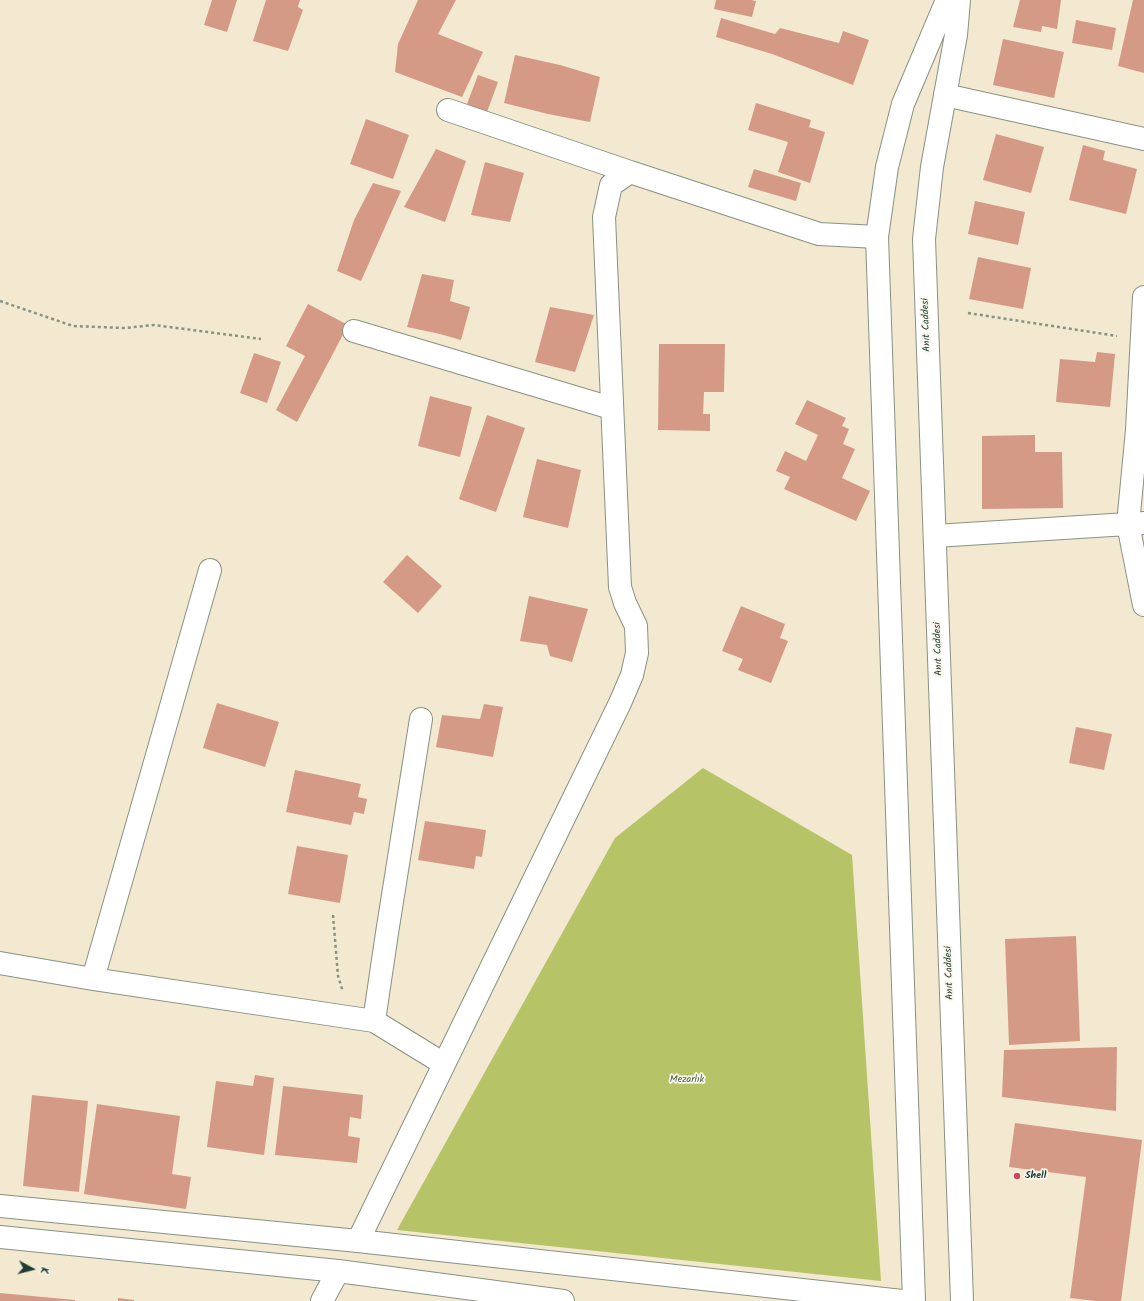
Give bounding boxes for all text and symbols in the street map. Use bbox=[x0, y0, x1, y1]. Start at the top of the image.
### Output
street label: Anıt Caddesi bbox=[920, 298, 934, 352]
street label: Anıt Caddesi bbox=[932, 622, 946, 676]
street label: Anıt Caddesi bbox=[943, 946, 957, 1000]
park label: Mezarlık bbox=[670, 1074, 704, 1086]
place label: Shell bbox=[1025, 1170, 1046, 1182]
marker: Shell bbox=[1012, 1171, 1022, 1181]
north arrow bbox=[12, 1249, 52, 1289]
text: K bbox=[35, 1266, 53, 1275]

